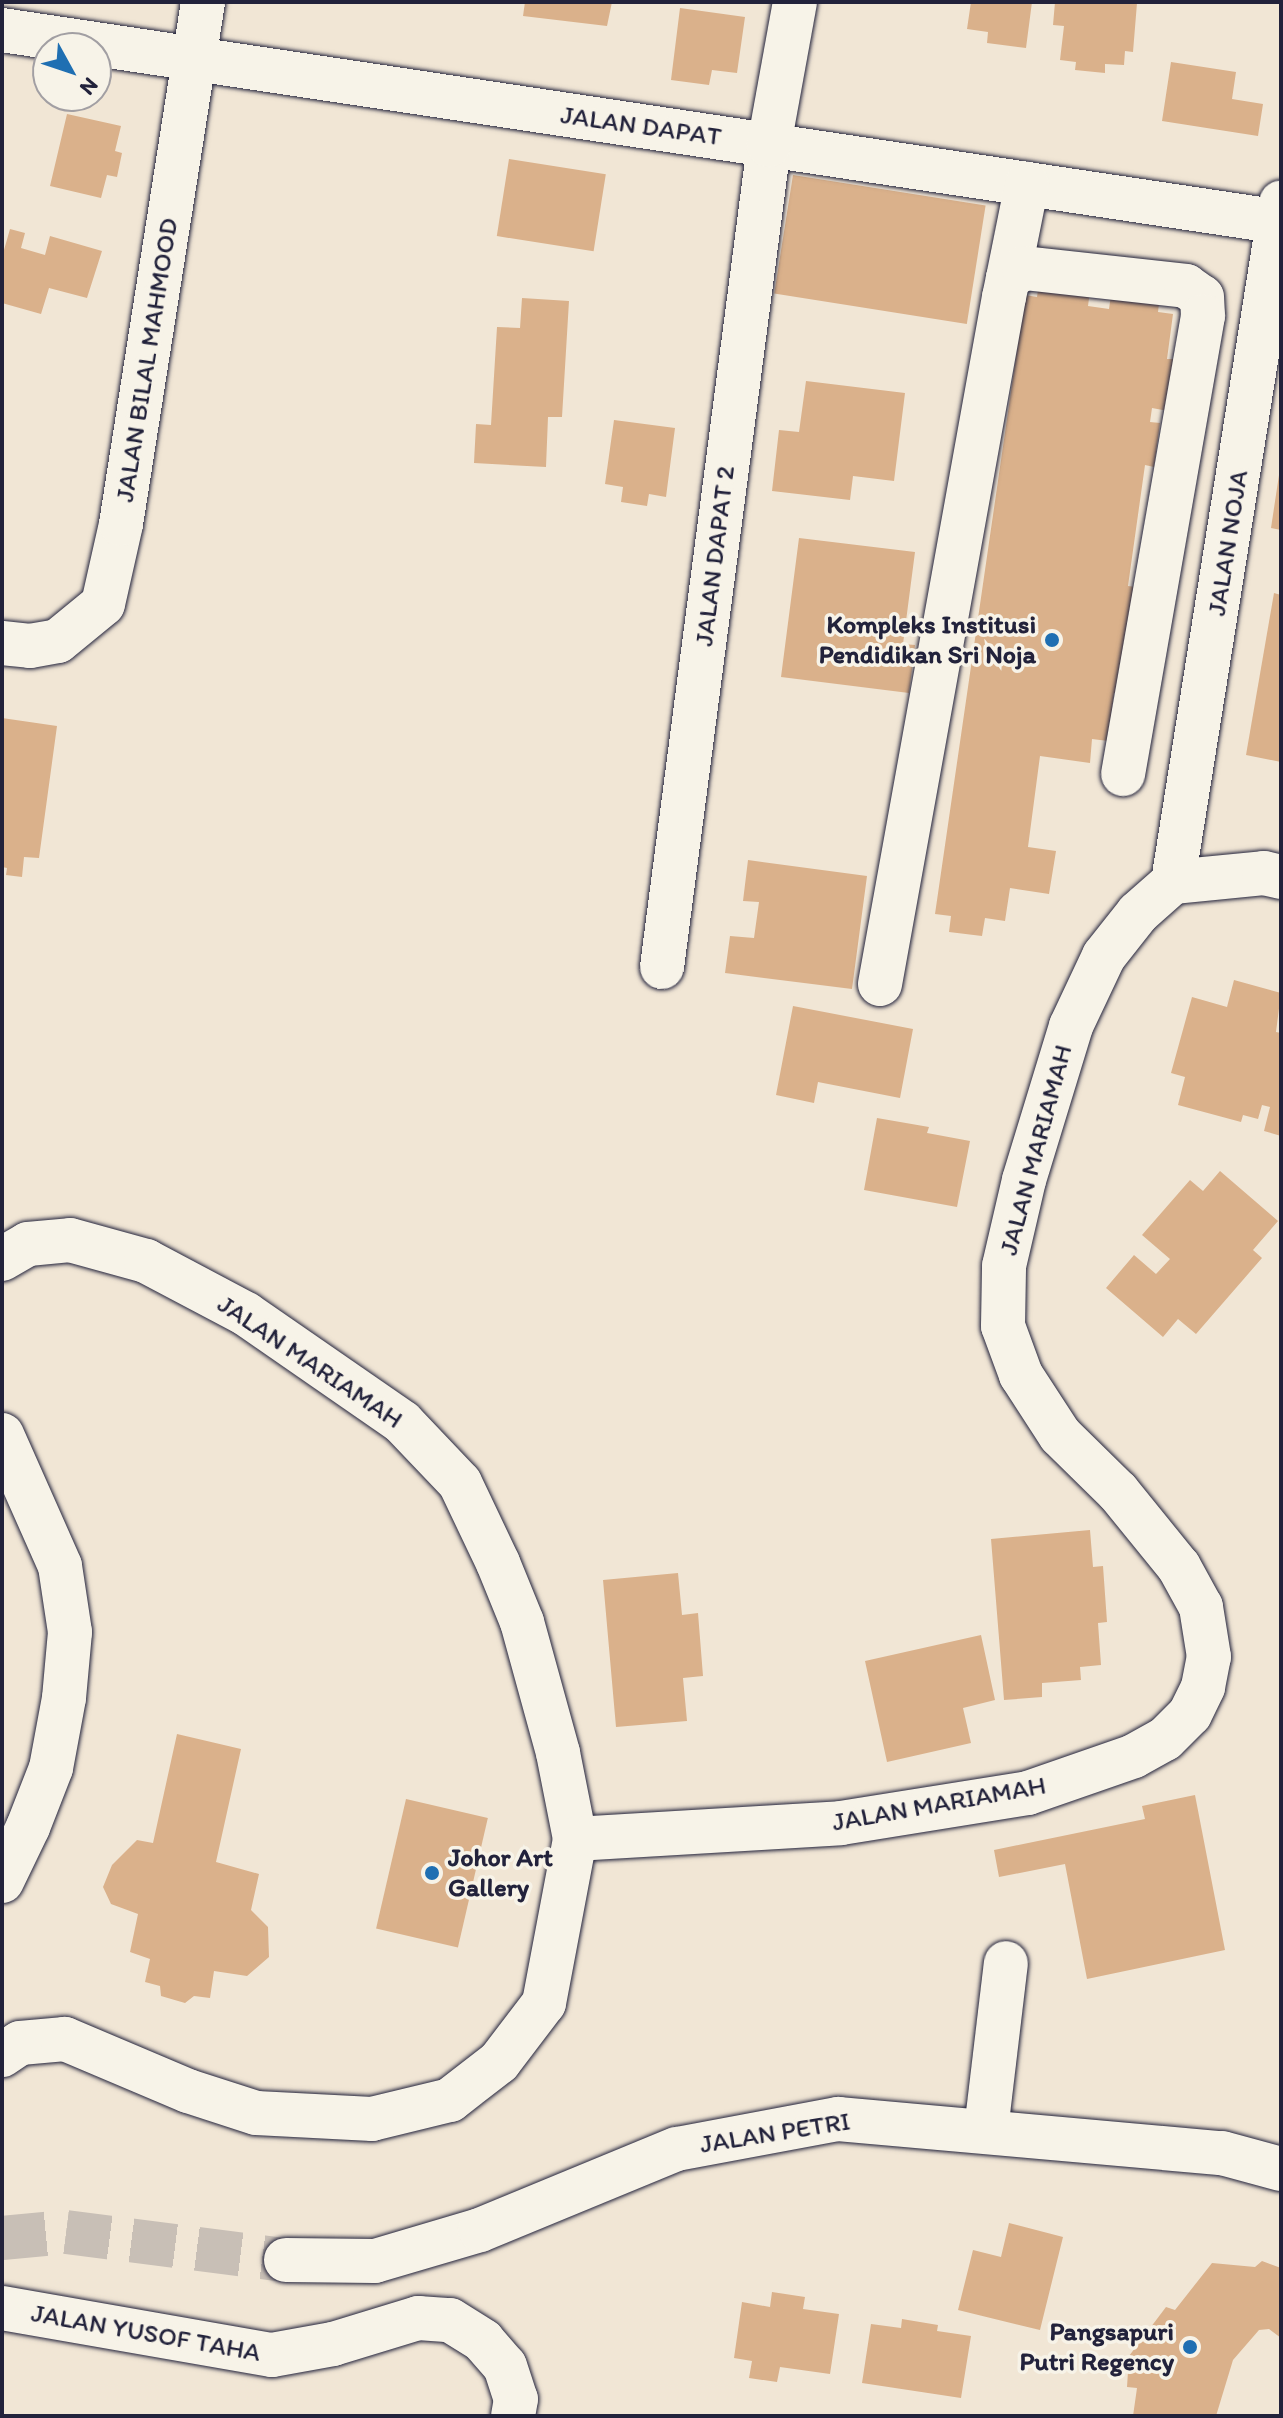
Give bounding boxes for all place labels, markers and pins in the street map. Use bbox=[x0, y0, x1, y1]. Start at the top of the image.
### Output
place label: Kompleks Institusi Pendidikan Sri Noja bbox=[819, 609, 1036, 670]
marker: Kompleks Institusi Pendidikan Sri Noja bbox=[1043, 631, 1061, 649]
place label: Johor Art Gallery bbox=[448, 1842, 553, 1904]
marker: Johor Art Gallery bbox=[423, 1864, 441, 1882]
place label: Pangsapuri Putri Regency bbox=[1021, 2316, 1174, 2378]
marker: Pangsapuri Putri Regency bbox=[1181, 2338, 1199, 2356]

